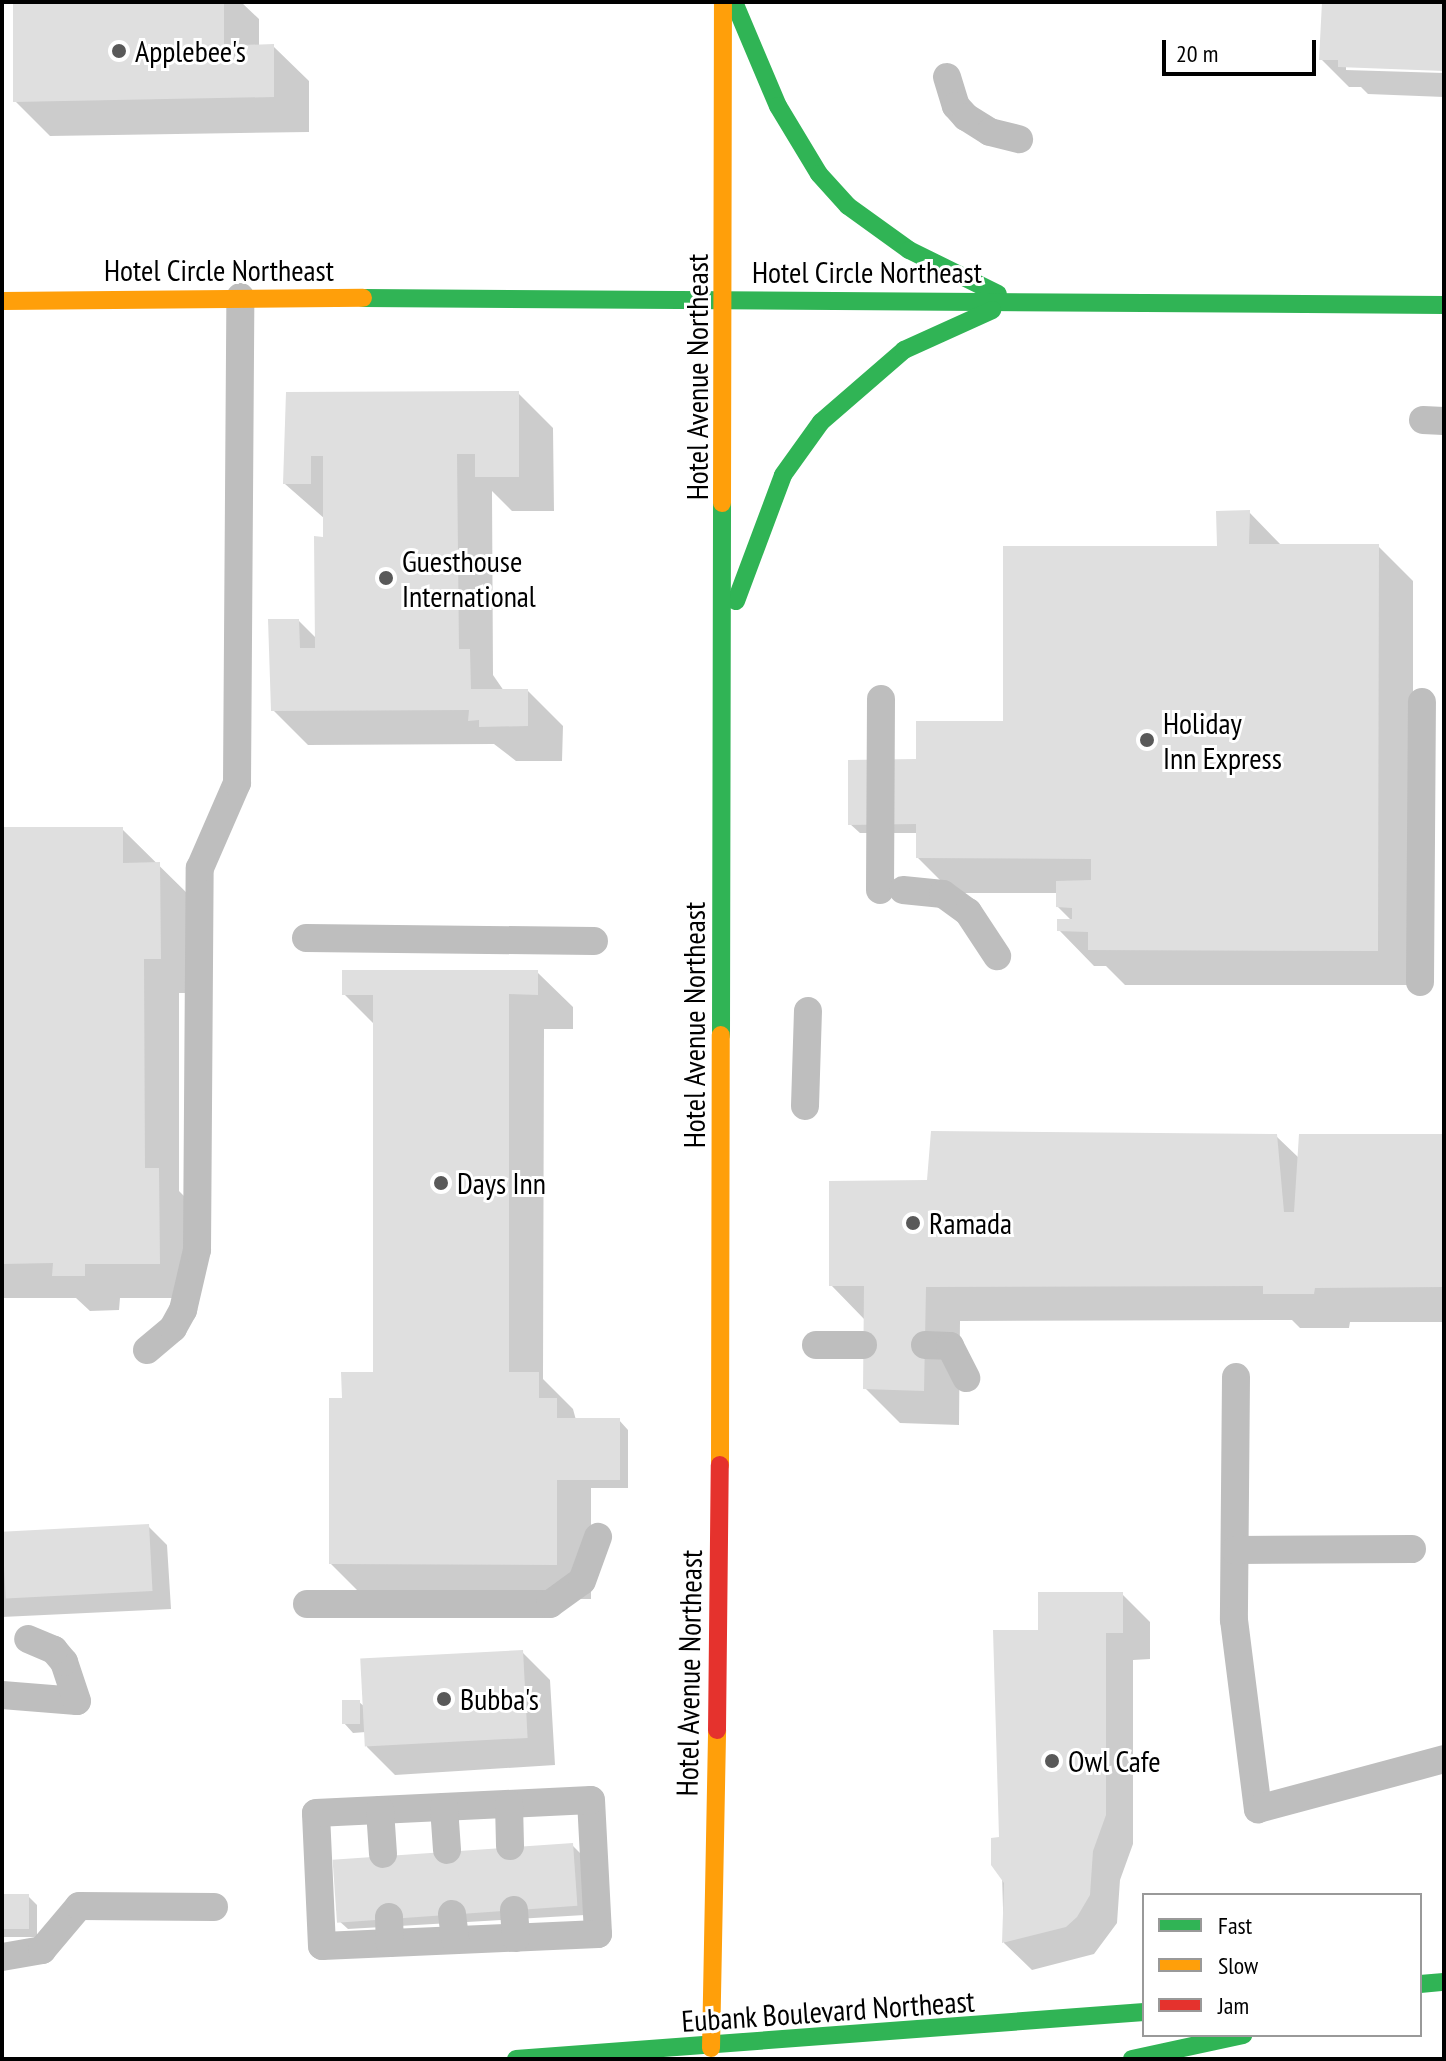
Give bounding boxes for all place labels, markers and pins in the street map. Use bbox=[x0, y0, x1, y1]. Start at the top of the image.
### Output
place label: Applebee's bbox=[135, 33, 246, 69]
marker: Applebee's bbox=[110, 42, 128, 60]
place label: Guesthouse International bbox=[402, 543, 536, 614]
marker: Guesthouse International bbox=[377, 569, 395, 587]
place label: Holiday Inn Express bbox=[1163, 705, 1282, 776]
marker: Holiday Inn Express bbox=[1138, 731, 1156, 749]
place label: Days Inn bbox=[457, 1165, 546, 1201]
marker: Days Inn bbox=[432, 1174, 450, 1192]
place label: Ramada bbox=[929, 1205, 1012, 1241]
marker: Ramada bbox=[904, 1214, 922, 1232]
place label: Bubba's bbox=[460, 1681, 539, 1717]
marker: Bubba's bbox=[435, 1690, 453, 1708]
place label: Owl Cafe bbox=[1068, 1743, 1161, 1779]
marker: Owl Cafe bbox=[1043, 1752, 1061, 1770]

